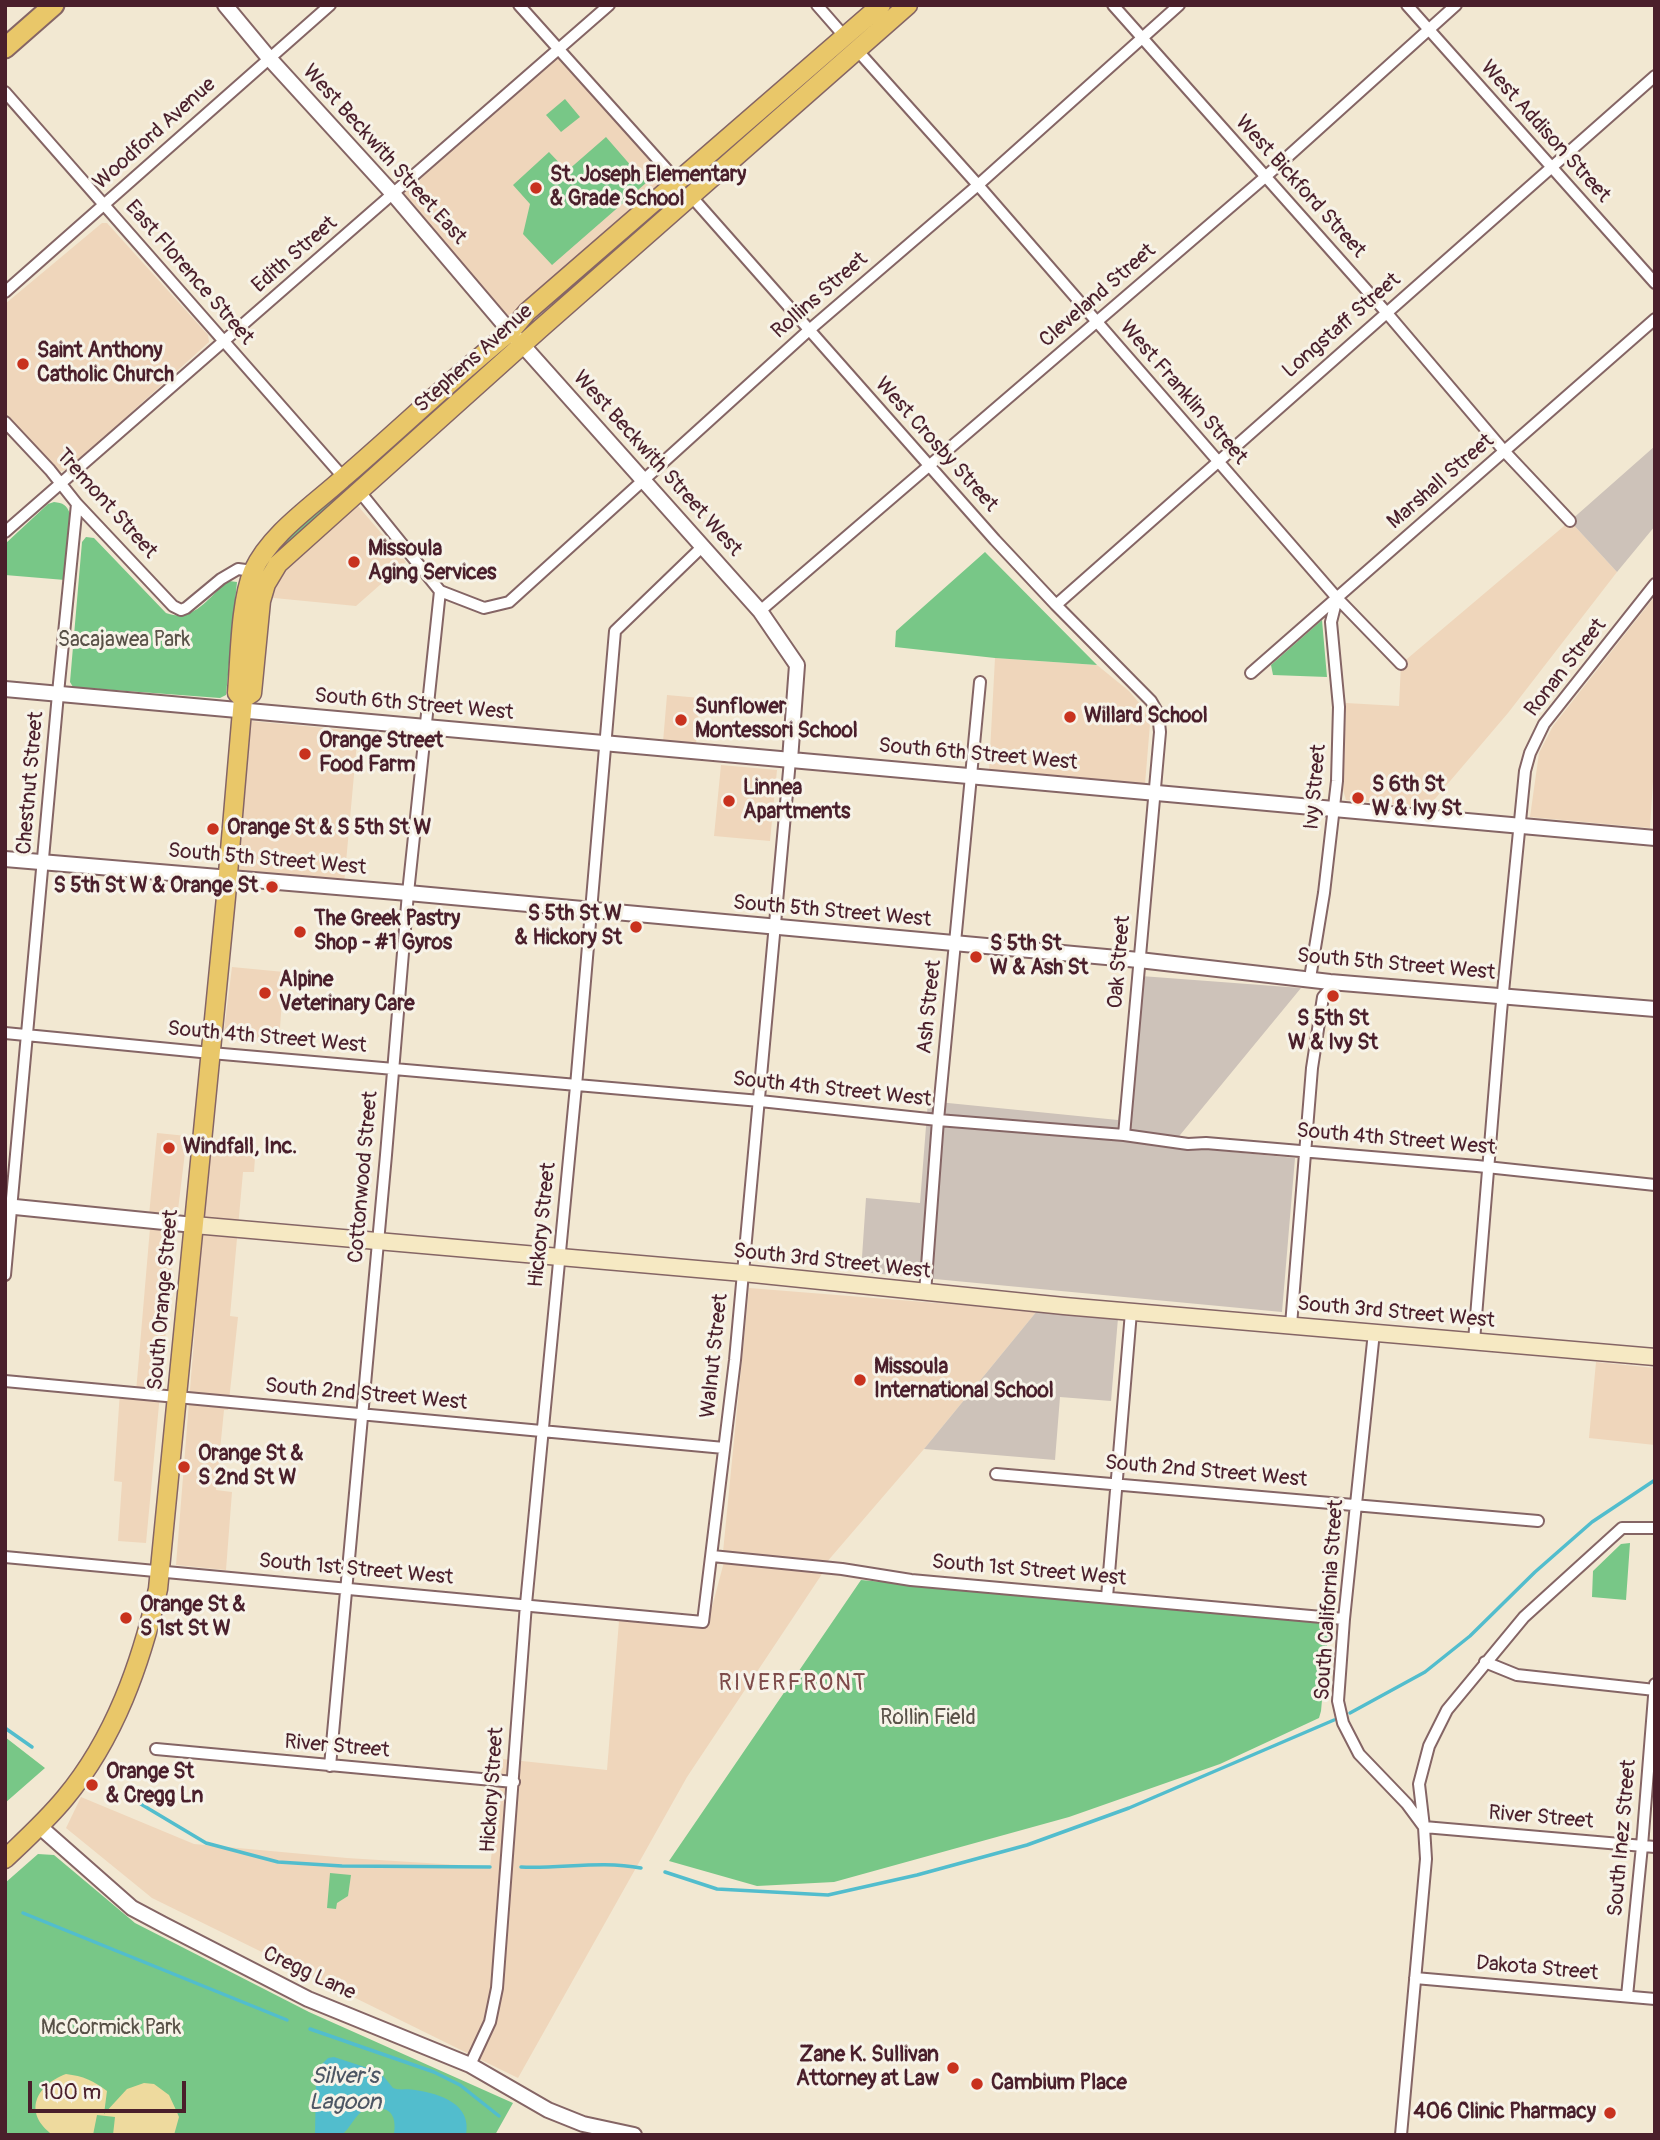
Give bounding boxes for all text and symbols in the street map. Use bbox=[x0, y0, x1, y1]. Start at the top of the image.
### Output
street label: West Addison Street bbox=[1475, 56, 1615, 208]
street label: West Beckwith Street East bbox=[297, 60, 471, 250]
street label: Woodford Avenue bbox=[89, 73, 221, 195]
street label: West Bickford Street bbox=[1229, 111, 1371, 263]
place label: St. Joseph Elementary & Grade School bbox=[550, 163, 746, 213]
marker: St. Joseph Elementary & Grade School bbox=[528, 180, 544, 196]
street label: East Florence Street bbox=[119, 196, 259, 350]
street label: Edith Street bbox=[247, 211, 343, 299]
street label: Cleveland Street bbox=[1035, 239, 1161, 353]
street label: Rollins Street bbox=[767, 247, 873, 345]
street label: Longstaff Street bbox=[1278, 268, 1406, 384]
street label: Stephens Avenue bbox=[410, 299, 538, 419]
street label: West Franklin Street bbox=[1114, 316, 1252, 470]
place label: Saint Anthony Catholic Church bbox=[37, 339, 174, 389]
marker: Saint Anthony Catholic Church bbox=[15, 356, 31, 372]
street label: West Beckwith Street West bbox=[567, 366, 747, 562]
street label: West Crosby Street bbox=[869, 373, 1003, 517]
street label: Marshall Street bbox=[1383, 429, 1499, 535]
street label: Tremont Street bbox=[50, 444, 162, 564]
place label: Missoula Aging Services bbox=[368, 537, 496, 587]
marker: Missoula Aging Services bbox=[346, 554, 362, 570]
street label: Ronan Street bbox=[1520, 614, 1612, 722]
park label: Sacajawea Park bbox=[58, 628, 190, 654]
street label: South 6th Street West bbox=[313, 684, 515, 726]
place label: Sunflower Montessori School bbox=[695, 695, 858, 745]
place label: Willard School bbox=[1084, 704, 1208, 730]
marker: Willard School bbox=[1062, 709, 1078, 725]
street label: Chestnut Street bbox=[12, 710, 50, 856]
marker: Sunflower Montessori School bbox=[673, 712, 689, 728]
place label: Orange Street Food Farm bbox=[319, 729, 443, 779]
street label: South 6th Street West bbox=[877, 734, 1079, 776]
street label: Ivy Street bbox=[1300, 743, 1332, 831]
marker: Orange Street Food Farm bbox=[297, 746, 313, 762]
place label: S 6th St W & Ivy St bbox=[1372, 773, 1462, 823]
place label: Linnea Apartments bbox=[743, 776, 850, 826]
marker: S 6th St W & Ivy St bbox=[1350, 790, 1366, 806]
marker: Linnea Apartments bbox=[721, 793, 737, 809]
place label: Orange St & S 5th St W bbox=[227, 816, 432, 842]
marker: Orange St & S 5th St W bbox=[205, 821, 221, 837]
street label: South 5th Street West bbox=[167, 839, 367, 881]
place label: S 5th St W & Orange St bbox=[53, 874, 258, 900]
marker: S 5th St W & Orange St bbox=[264, 879, 280, 895]
street label: South 5th Street West bbox=[732, 891, 932, 933]
place label: S 5th St W & Hickory St bbox=[515, 902, 622, 952]
place label: The Greek Pastry Shop - #1 Gyros bbox=[314, 907, 460, 957]
street label: Oak Street bbox=[1103, 914, 1137, 1010]
marker: S 5th St W & Hickory St bbox=[628, 919, 644, 935]
marker: The Greek Pastry Shop - #1 Gyros bbox=[292, 924, 308, 940]
place label: S 5th St W & Ash St bbox=[990, 932, 1088, 982]
street label: South 5th Street West bbox=[1296, 944, 1496, 986]
marker: S 5th St W & Ash St bbox=[968, 949, 984, 965]
street label: Ash Street bbox=[913, 959, 947, 1055]
place label: Alpine Veterinary Care bbox=[279, 968, 415, 1018]
marker: Alpine Veterinary Care bbox=[257, 985, 273, 1001]
marker: S 5th St W & Ivy St bbox=[1325, 988, 1341, 1004]
place label: S 5th St W & Ivy St bbox=[1288, 1007, 1378, 1057]
street label: South 4th Street West bbox=[166, 1017, 368, 1059]
street label: South 4th Street West bbox=[731, 1067, 933, 1113]
street label: Cottonwood Street bbox=[344, 1090, 384, 1264]
street label: South 4th Street West bbox=[1295, 1119, 1497, 1161]
place label: Windfall, Inc. bbox=[183, 1135, 297, 1161]
marker: Windfall, Inc. bbox=[161, 1140, 177, 1156]
street label: Hickory Street bbox=[524, 1161, 562, 1289]
street label: South Orange Street bbox=[144, 1209, 184, 1391]
street label: South 3rd Street West bbox=[732, 1239, 932, 1285]
street label: Walnut Street bbox=[696, 1292, 734, 1420]
street label: South 3rd Street West bbox=[1296, 1292, 1496, 1334]
place label: Missoula International School bbox=[874, 1355, 1054, 1405]
marker: Missoula International School bbox=[852, 1372, 868, 1388]
street label: South 2nd Street West bbox=[264, 1374, 468, 1416]
place label: Orange St & S 2nd St W bbox=[198, 1442, 304, 1492]
street label: South 2nd Street West bbox=[1104, 1451, 1308, 1493]
marker: Orange St & S 2nd St W bbox=[176, 1459, 192, 1475]
street label: South California Street bbox=[1310, 1499, 1350, 1701]
street label: South 1st Street West bbox=[258, 1549, 454, 1591]
street label: South 1st Street West bbox=[931, 1550, 1127, 1592]
place label: Orange St & S 1st St W bbox=[140, 1593, 246, 1643]
marker: Orange St & S 1st St W bbox=[118, 1610, 134, 1626]
district label: RIVERFRONT bbox=[720, 1670, 866, 1698]
park label: Rollin Field bbox=[880, 1706, 976, 1732]
street label: Hickory Street bbox=[476, 1726, 510, 1854]
street label: River Street bbox=[283, 1730, 391, 1764]
street label: South Inez Street bbox=[1604, 1758, 1642, 1918]
place label: Orange St & Cregg Ln bbox=[106, 1760, 204, 1810]
marker: Orange St & Cregg Ln bbox=[84, 1777, 100, 1793]
street label: River Street bbox=[1487, 1801, 1595, 1835]
street label: Cregg Lane bbox=[259, 1942, 359, 2006]
street label: Dakota Street bbox=[1475, 1951, 1599, 1987]
park label: McCormick Park bbox=[41, 2016, 181, 2042]
place label: Zane K. Sullivan Attorney at Law bbox=[796, 2043, 939, 2093]
marker: Zane K. Sullivan Attorney at Law bbox=[945, 2060, 961, 2076]
water label: Silver's Lagoon bbox=[309, 2063, 381, 2117]
scale bar bbox=[32, 2066, 189, 2110]
place label: Cambium Place bbox=[991, 2071, 1127, 2097]
marker: Cambium Place bbox=[969, 2076, 985, 2092]
text: 100 m bbox=[41, 2079, 101, 2106]
place label: 406 Clinic Pharmacy bbox=[1414, 2100, 1596, 2126]
marker: 406 Clinic Pharmacy bbox=[1602, 2105, 1618, 2121]

